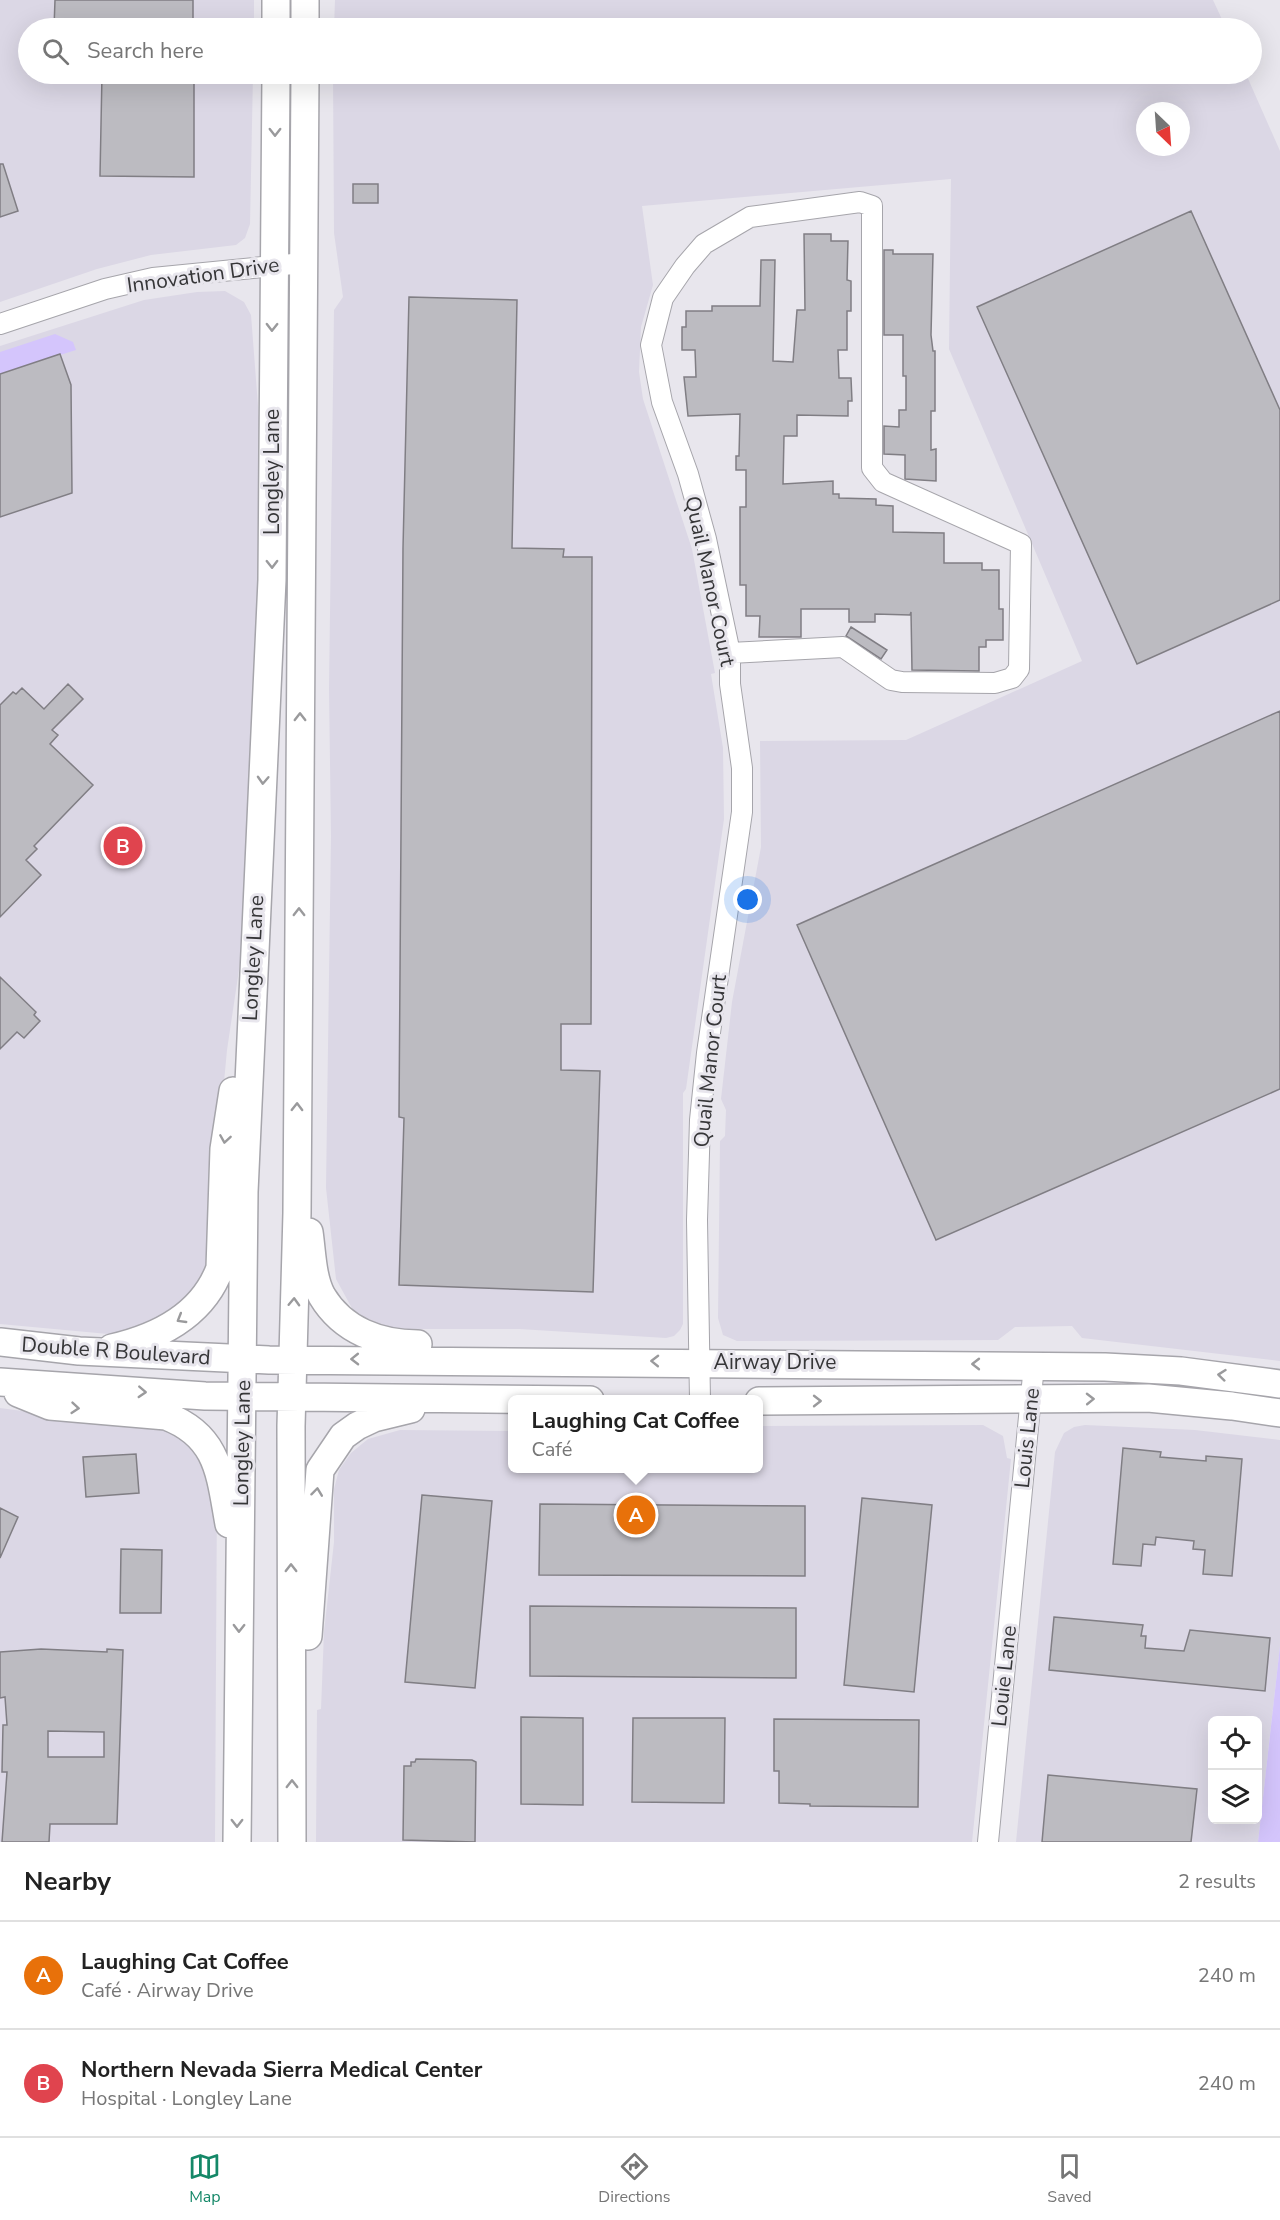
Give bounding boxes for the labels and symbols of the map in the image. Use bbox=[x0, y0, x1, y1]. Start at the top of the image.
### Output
north arrow bbox=[1136, 102, 1190, 156]
one-way arrow bbox=[269, 127, 281, 136]
street label: Innovation Drive bbox=[125, 250, 281, 300]
one-way arrow bbox=[266, 322, 279, 331]
street label: Longley Lane bbox=[258, 409, 286, 535]
street label: Quail Manor Court bbox=[678, 493, 742, 669]
one-way arrow bbox=[266, 559, 278, 568]
one-way arrow bbox=[294, 712, 306, 721]
one-way arrow bbox=[256, 775, 269, 784]
pin: B bbox=[104, 824, 142, 868]
your location bbox=[733, 885, 762, 914]
street label: Longley Lane bbox=[236, 894, 270, 1022]
one-way arrow bbox=[293, 907, 305, 916]
street label: Quail Manor Court bbox=[687, 973, 733, 1149]
one-way arrow bbox=[291, 1102, 303, 1111]
one-way arrow bbox=[220, 1134, 232, 1144]
one-way arrow bbox=[288, 1297, 301, 1306]
one-way arrow bbox=[177, 1311, 187, 1323]
street label: Double R Boulevard bbox=[20, 1330, 212, 1372]
street label: Airway Drive bbox=[714, 1348, 836, 1376]
one-way arrow bbox=[350, 1353, 359, 1365]
one-way arrow bbox=[650, 1355, 659, 1367]
one-way arrow bbox=[971, 1358, 980, 1370]
one-way arrow bbox=[1218, 1369, 1227, 1382]
street label: Longley Lane bbox=[227, 1380, 257, 1506]
one-way arrow bbox=[138, 1386, 147, 1399]
street label: Louis Lane bbox=[1008, 1386, 1046, 1490]
one-way arrow bbox=[1085, 1393, 1094, 1405]
one-way arrow bbox=[813, 1395, 822, 1407]
one-way arrow bbox=[71, 1401, 80, 1414]
one-way arrow bbox=[311, 1488, 323, 1497]
pin: A bbox=[616, 1492, 656, 1538]
one-way arrow bbox=[285, 1563, 298, 1572]
one-way arrow bbox=[233, 1623, 245, 1632]
street label: Louie Lane bbox=[985, 1624, 1023, 1728]
one-way arrow bbox=[286, 1779, 298, 1788]
one-way arrow bbox=[231, 1818, 243, 1827]

